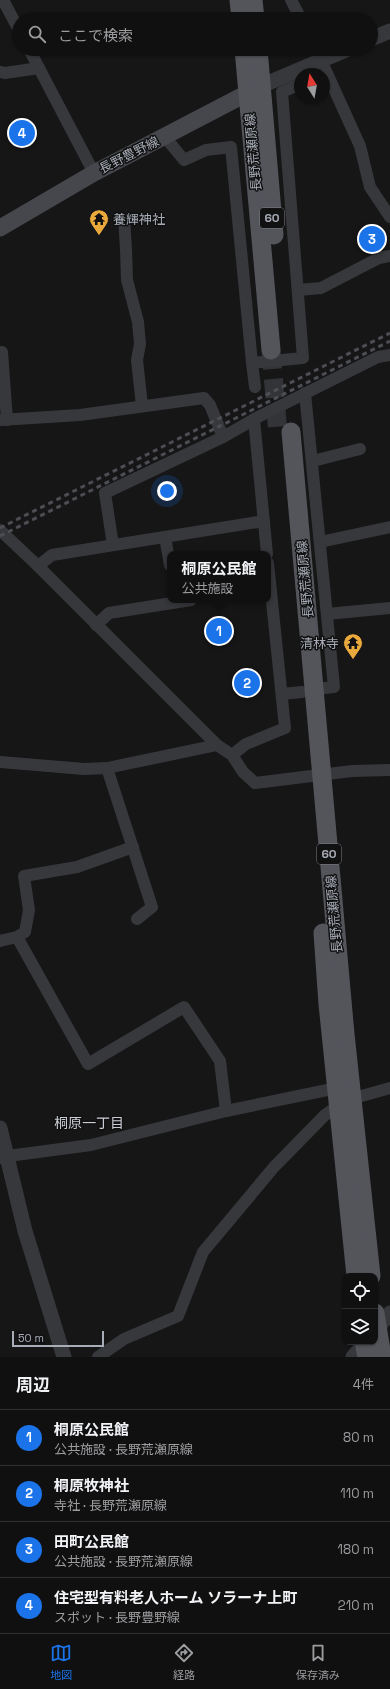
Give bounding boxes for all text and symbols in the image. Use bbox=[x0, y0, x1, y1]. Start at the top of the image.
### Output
search box bbox=[12, 12, 378, 56]
icon: search bbox=[26, 23, 48, 45]
text: ここで検索 bbox=[58, 26, 133, 45]
north arrow bbox=[294, 68, 330, 104]
street label: 長野荒瀬原線 bbox=[241, 112, 265, 192]
pin: 4 bbox=[9, 118, 35, 148]
street label: 長野豊野線 bbox=[96, 133, 162, 177]
temple icon: 養輝神社 bbox=[88, 208, 110, 236]
road number: 60 bbox=[260, 208, 284, 228]
place label: 養輝神社 bbox=[113, 211, 165, 228]
pin: 3 bbox=[359, 224, 385, 254]
your location bbox=[157, 481, 177, 501]
street label: 長野荒瀬原線 bbox=[293, 539, 317, 619]
popup bbox=[167, 551, 271, 603]
text: 桐原公民館 bbox=[181, 559, 257, 578]
text: 公共施設 bbox=[181, 580, 234, 597]
pin: 1 bbox=[206, 616, 232, 646]
temple icon: 清林寺 bbox=[342, 632, 364, 660]
place label: 清林寺 bbox=[300, 635, 339, 652]
pin: 2 bbox=[234, 668, 260, 698]
road number: 60 bbox=[317, 844, 341, 864]
street label: 長野荒瀬原線 bbox=[322, 874, 346, 954]
district label: 桐原一丁目 bbox=[54, 1114, 124, 1132]
map controls bbox=[342, 1273, 378, 1345]
button: locate bbox=[342, 1273, 378, 1309]
button: layers bbox=[342, 1309, 378, 1345]
scale bar bbox=[12, 1329, 104, 1348]
text: 50 m bbox=[18, 1331, 44, 1345]
text: 周辺 bbox=[16, 1374, 50, 1396]
text: 4件 bbox=[353, 1376, 374, 1393]
text: 桐原公民館 bbox=[54, 1420, 129, 1439]
text: 1 bbox=[26, 1429, 32, 1446]
text: 80 m bbox=[343, 1429, 374, 1446]
text: 公共施設 · 長野荒瀬原線 bbox=[54, 1441, 193, 1458]
text: 桐原牧神社 bbox=[54, 1476, 129, 1495]
text: 2 bbox=[25, 1485, 33, 1502]
text: 110 m bbox=[340, 1485, 374, 1502]
text: 寺社 · 長野荒瀬原線 bbox=[54, 1497, 167, 1514]
text: 田町公民館 bbox=[54, 1532, 129, 1551]
text: 3 bbox=[25, 1541, 33, 1558]
text: 180 m bbox=[338, 1541, 374, 1558]
text: 公共施設 · 長野荒瀬原線 bbox=[54, 1553, 193, 1570]
text: 住宅型有料老人ホーム ソラーナ上町 bbox=[54, 1588, 297, 1607]
text: 4 bbox=[25, 1597, 33, 1614]
text: 210 m bbox=[338, 1597, 374, 1614]
text: スポット · 長野豊野線 bbox=[54, 1609, 180, 1626]
tab: 地図 bbox=[50, 1642, 72, 1682]
tab: 経路 bbox=[173, 1642, 195, 1682]
tab: 保存済み bbox=[296, 1642, 340, 1682]

